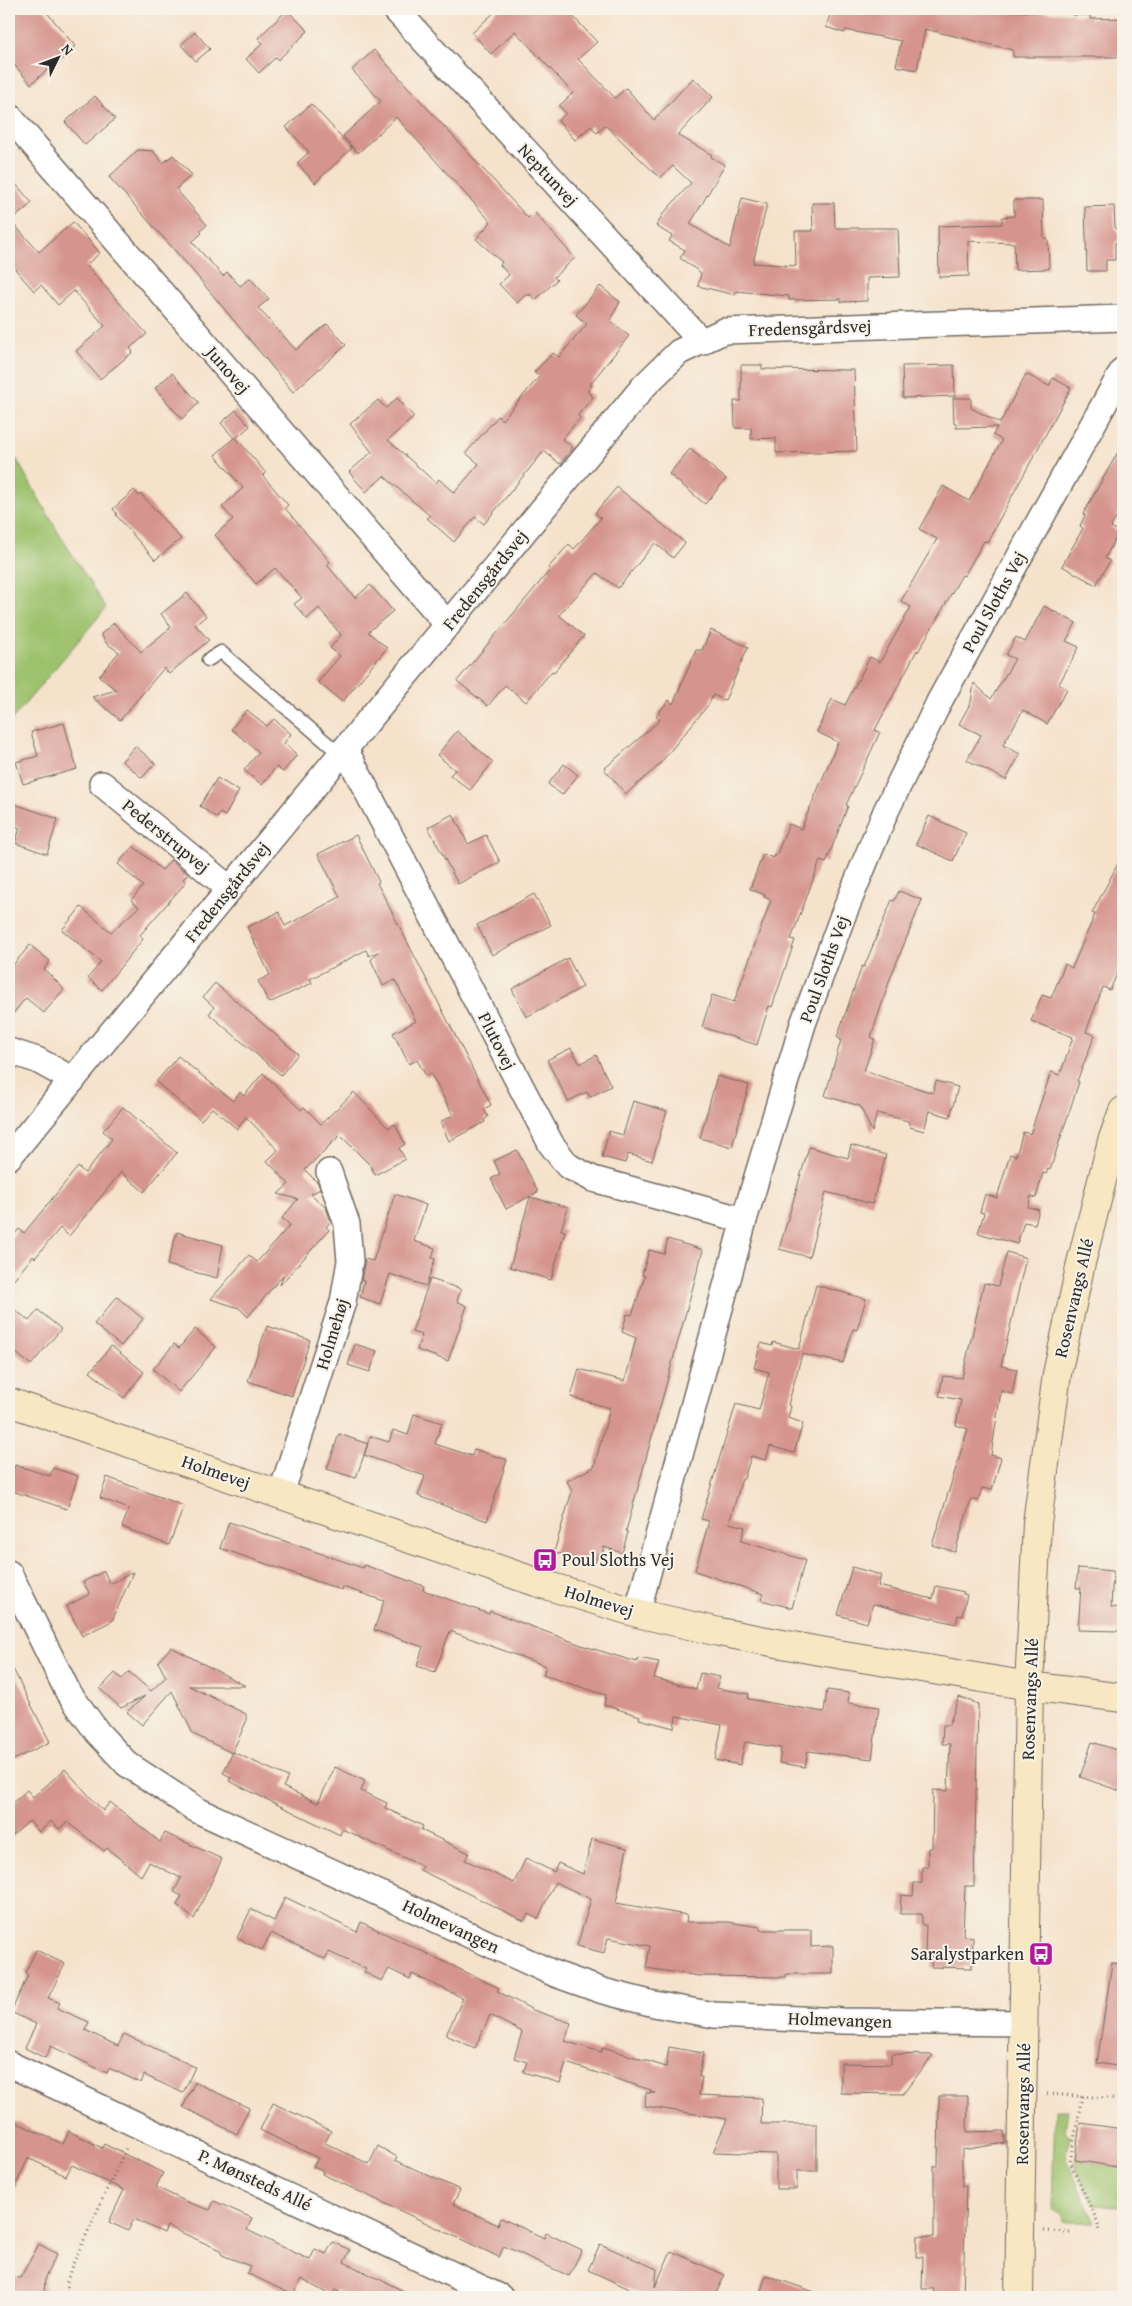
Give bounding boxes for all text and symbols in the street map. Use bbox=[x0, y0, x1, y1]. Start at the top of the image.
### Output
north arrow bbox=[32, 32, 82, 82]
text: N bbox=[57, 39, 79, 60]
street label: Neptunvej bbox=[512, 137, 585, 212]
street label: Fredensgårdsvej bbox=[748, 312, 872, 343]
street label: Junovej bbox=[198, 338, 257, 400]
street label: Fredensgårdsvej bbox=[435, 523, 534, 636]
street label: Poul Sloths Vej bbox=[955, 546, 1033, 657]
street label: Pederstrupvej bbox=[117, 792, 216, 879]
street label: Fredensgårdsvej bbox=[177, 835, 276, 948]
street label: Poul Sloths Vej bbox=[792, 911, 855, 1026]
street label: Plutovej bbox=[471, 1007, 523, 1074]
street label: Rosenvangs Allé bbox=[1047, 1235, 1100, 1360]
street label: Holmehøj bbox=[308, 1295, 355, 1373]
street label: Holmevej bbox=[178, 1447, 254, 1496]
place label: Poul Sloths Vej bbox=[562, 1546, 674, 1573]
bus stop icon: Poul Sloths Vej bbox=[532, 1547, 558, 1573]
street label: Holmevej bbox=[561, 1577, 637, 1624]
street label: Rosenvangs Allé bbox=[1014, 1638, 1045, 1760]
street label: Holmevangen bbox=[398, 1891, 504, 1960]
place label: Saralystparken bbox=[910, 1940, 1024, 1967]
bus stop icon: Saralystparken bbox=[1028, 1941, 1054, 1967]
street label: Holmevangen bbox=[788, 2004, 892, 2035]
street label: Rosenvangs Allé bbox=[1008, 2043, 1037, 2165]
street label: P. Mønsteds Allé bbox=[194, 2141, 316, 2218]

